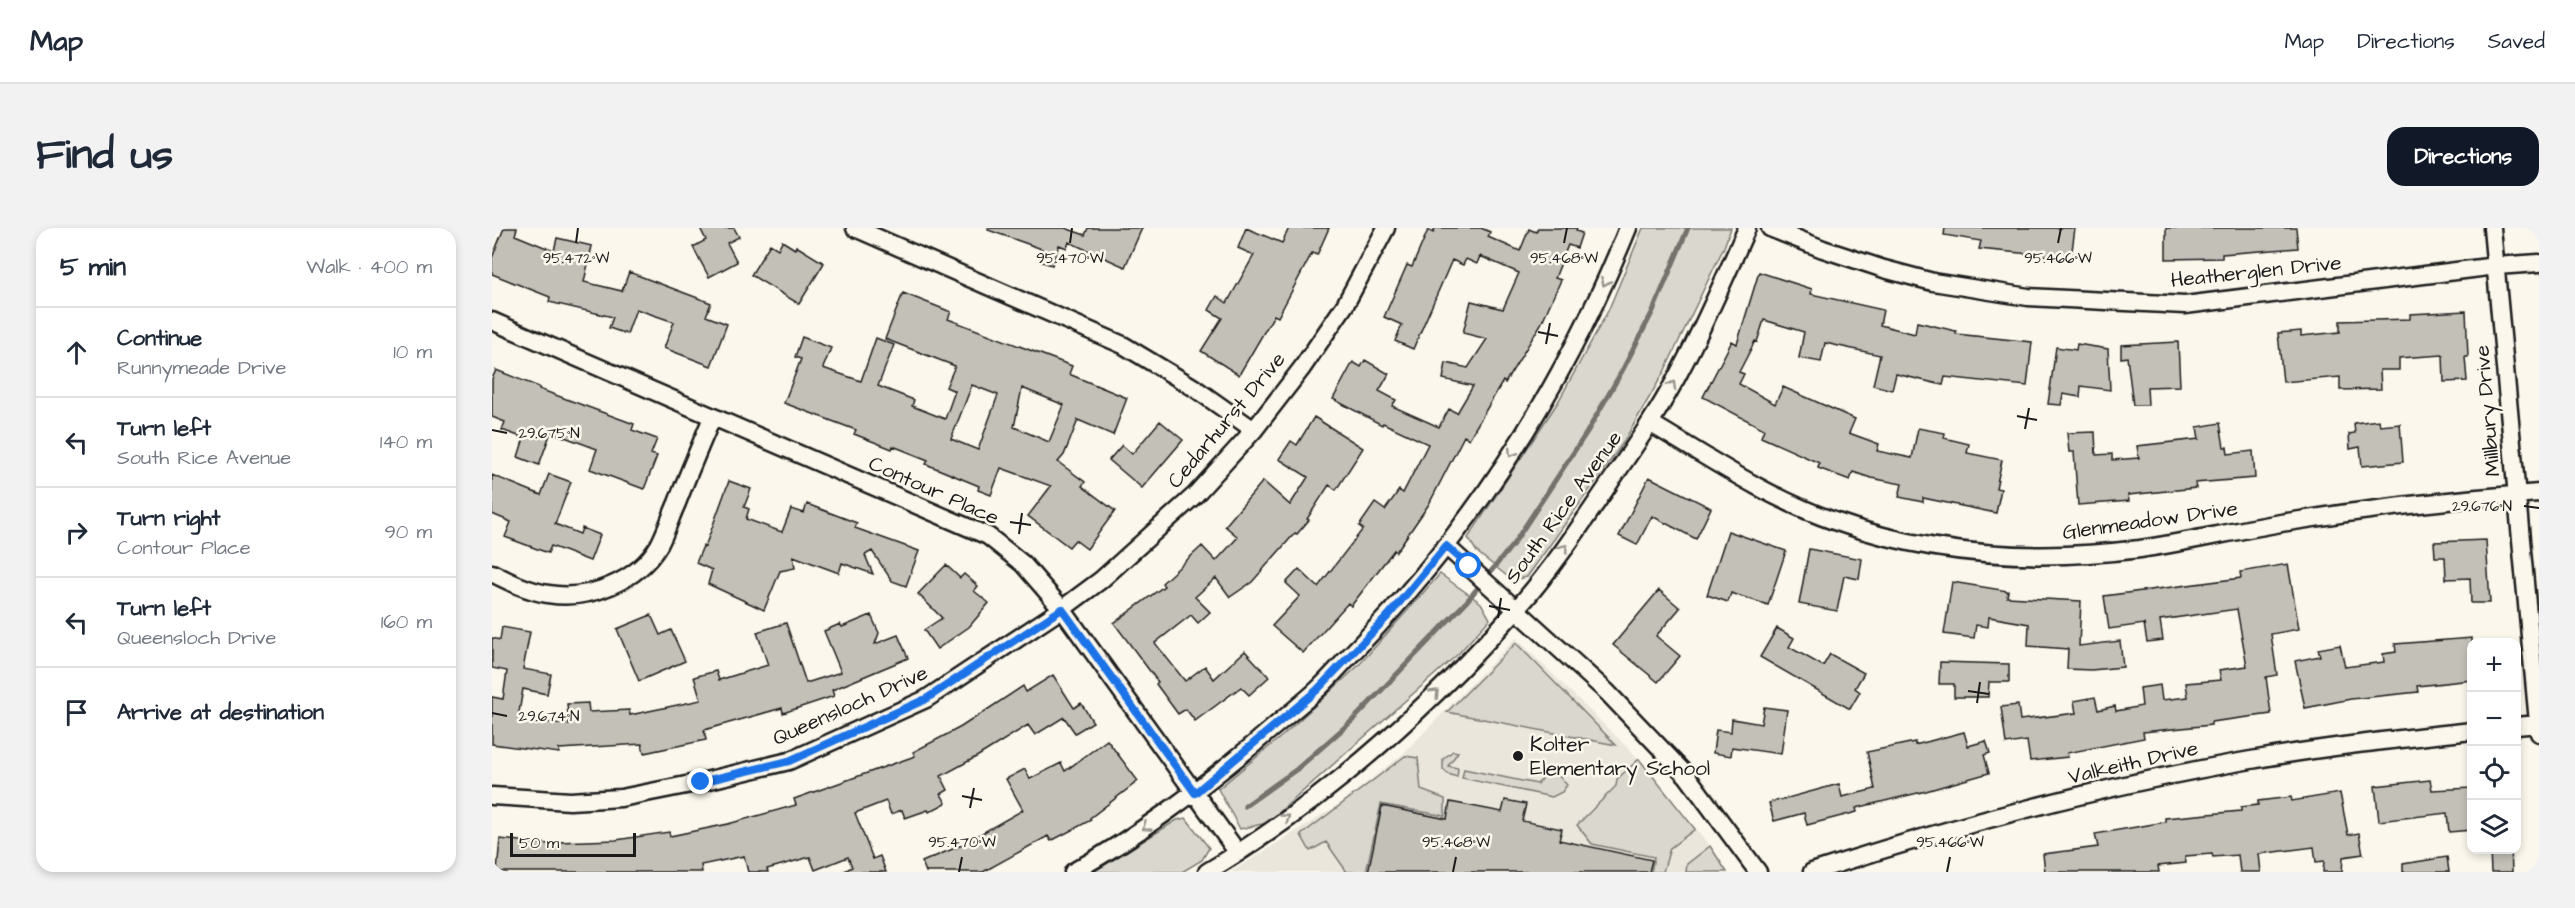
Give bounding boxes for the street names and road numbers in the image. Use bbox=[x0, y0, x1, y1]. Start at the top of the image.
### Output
street label: Heatherglen Drive bbox=[2169, 248, 2343, 297]
street label: Millbury Drive bbox=[2467, 344, 2510, 478]
street label: Cedarhurst Drive bbox=[1161, 346, 1292, 495]
street label: South Rice Avenue bbox=[1498, 425, 1629, 590]
street label: Contour Place bbox=[864, 449, 1004, 532]
street label: Glenmeadow Drive bbox=[2061, 494, 2240, 547]
street label: Queensloch Drive bbox=[768, 658, 932, 753]
street label: Valkeith Drive bbox=[2065, 733, 2201, 792]

